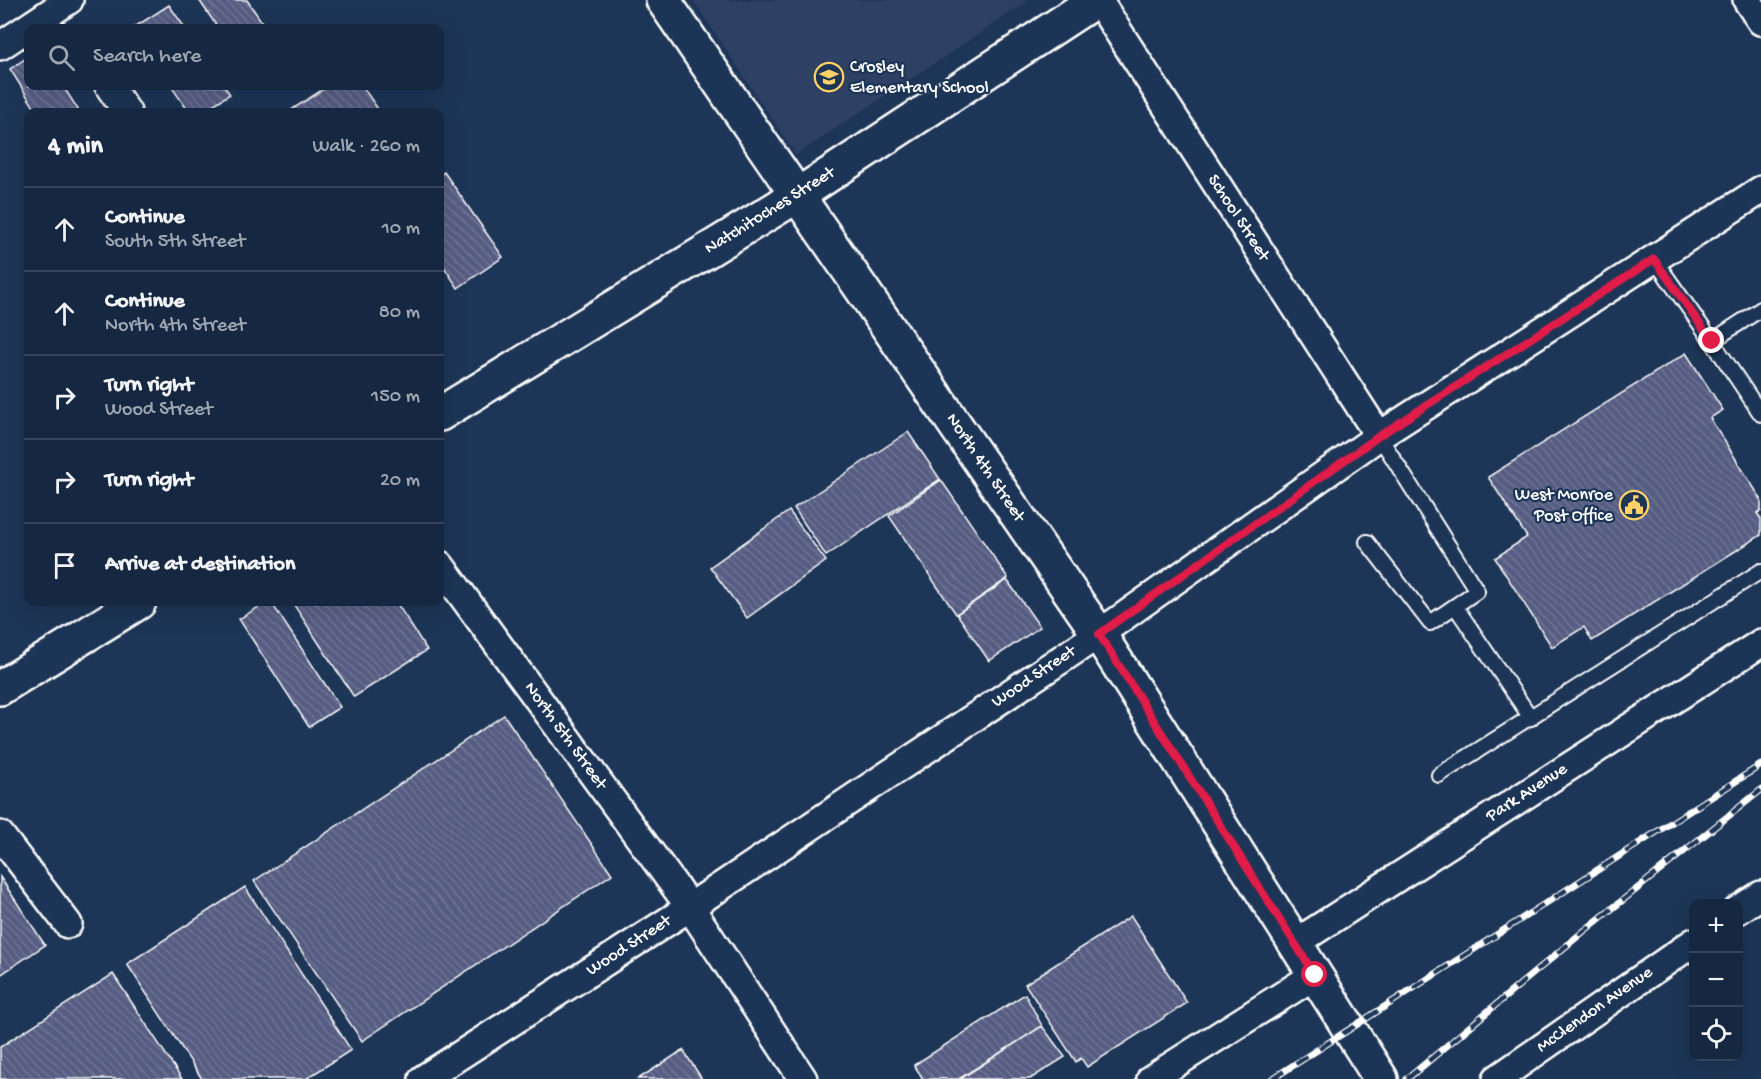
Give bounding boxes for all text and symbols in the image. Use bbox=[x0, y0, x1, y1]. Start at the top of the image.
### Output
search box bbox=[24, 24, 444, 90]
icon: search bbox=[45, 41, 78, 74]
text: Search here bbox=[93, 44, 201, 70]
place label: Crosley Elementary School bbox=[850, 57, 989, 99]
school or university icon: Crosley Elementary School bbox=[813, 61, 845, 93]
text: 4 min bbox=[48, 132, 103, 163]
text: Walk · 260 m bbox=[313, 136, 420, 159]
street label: Natchitoches Street bbox=[701, 162, 840, 259]
street label: School Street bbox=[1202, 171, 1275, 267]
text: Continue bbox=[105, 205, 185, 231]
icon: ahead bbox=[48, 213, 81, 246]
text: 10 m bbox=[382, 218, 420, 241]
text: South 5th Street bbox=[105, 231, 245, 254]
text: Continue bbox=[105, 289, 185, 315]
icon: ahead bbox=[48, 297, 81, 330]
text: 80 m bbox=[379, 302, 420, 325]
text: North 4th Street bbox=[105, 315, 246, 338]
route end bbox=[1698, 327, 1724, 353]
text: Turn right bbox=[105, 373, 193, 399]
icon: right bbox=[48, 381, 81, 414]
text: 150 m bbox=[371, 386, 420, 409]
text: Wood Street bbox=[105, 399, 213, 422]
street label: North 4th Street bbox=[941, 410, 1030, 528]
icon: right bbox=[48, 465, 81, 498]
text: Turn right bbox=[105, 468, 193, 494]
text: 20 m bbox=[380, 470, 420, 493]
place label: West Monroe Post Office bbox=[1515, 485, 1614, 527]
public building icon: West Monroe Post Office bbox=[1618, 489, 1650, 521]
icon: arrive bbox=[48, 549, 81, 582]
text: Arrive at destination bbox=[105, 552, 295, 578]
street label: Wood Street bbox=[988, 640, 1081, 713]
street label: North 5th Street bbox=[519, 678, 612, 795]
street label: Park Avenue bbox=[1482, 759, 1572, 828]
map controls bbox=[1689, 899, 1743, 1061]
button: + bbox=[1689, 899, 1743, 953]
street label: Wood Street bbox=[583, 910, 677, 981]
button: − bbox=[1689, 953, 1743, 1007]
route start bbox=[1301, 961, 1327, 987]
street label: McClendon Avenue bbox=[1533, 962, 1658, 1058]
button: locate bbox=[1689, 1007, 1743, 1061]

